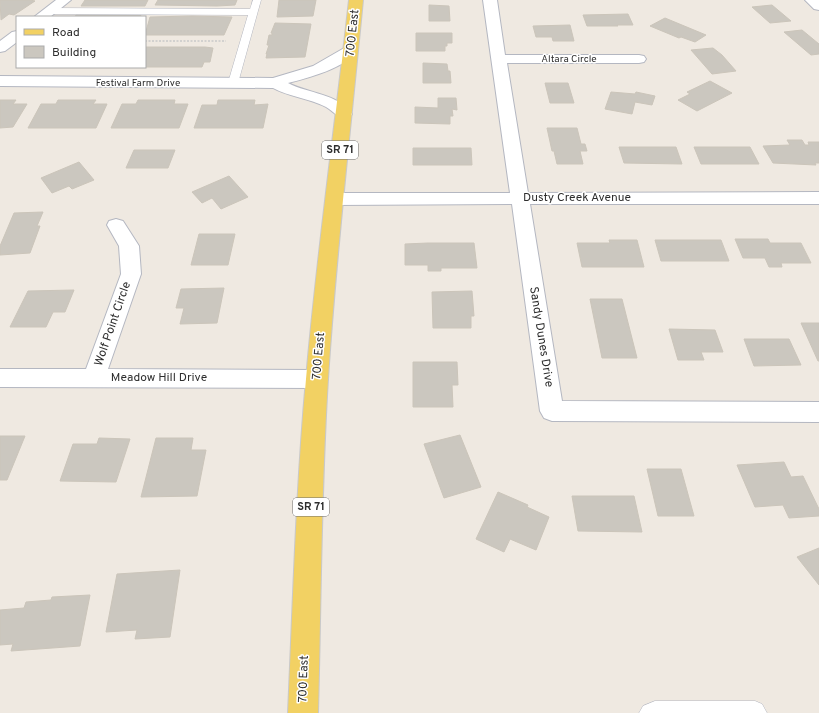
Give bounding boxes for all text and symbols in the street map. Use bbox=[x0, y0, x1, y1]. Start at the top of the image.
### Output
street label: 700 East bbox=[343, 9, 363, 57]
legend bbox=[16, 16, 146, 68]
text: Road bbox=[52, 25, 80, 41]
text: Building bbox=[52, 45, 96, 61]
street label: Altara Circle bbox=[541, 53, 597, 66]
street label: Festival Farm Drive bbox=[96, 77, 180, 90]
road number: SR 71 bbox=[322, 141, 358, 159]
street label: Dusty Creek Avenue bbox=[523, 190, 631, 206]
street label: Wolf Point Circle bbox=[91, 280, 135, 368]
street label: Sandy Dunes Drive bbox=[525, 286, 557, 388]
street label: 700 East bbox=[309, 332, 329, 380]
street label: Meadow Hill Drive bbox=[111, 370, 207, 386]
road number: SR 71 bbox=[293, 498, 329, 516]
street label: 700 East bbox=[295, 655, 313, 703]

